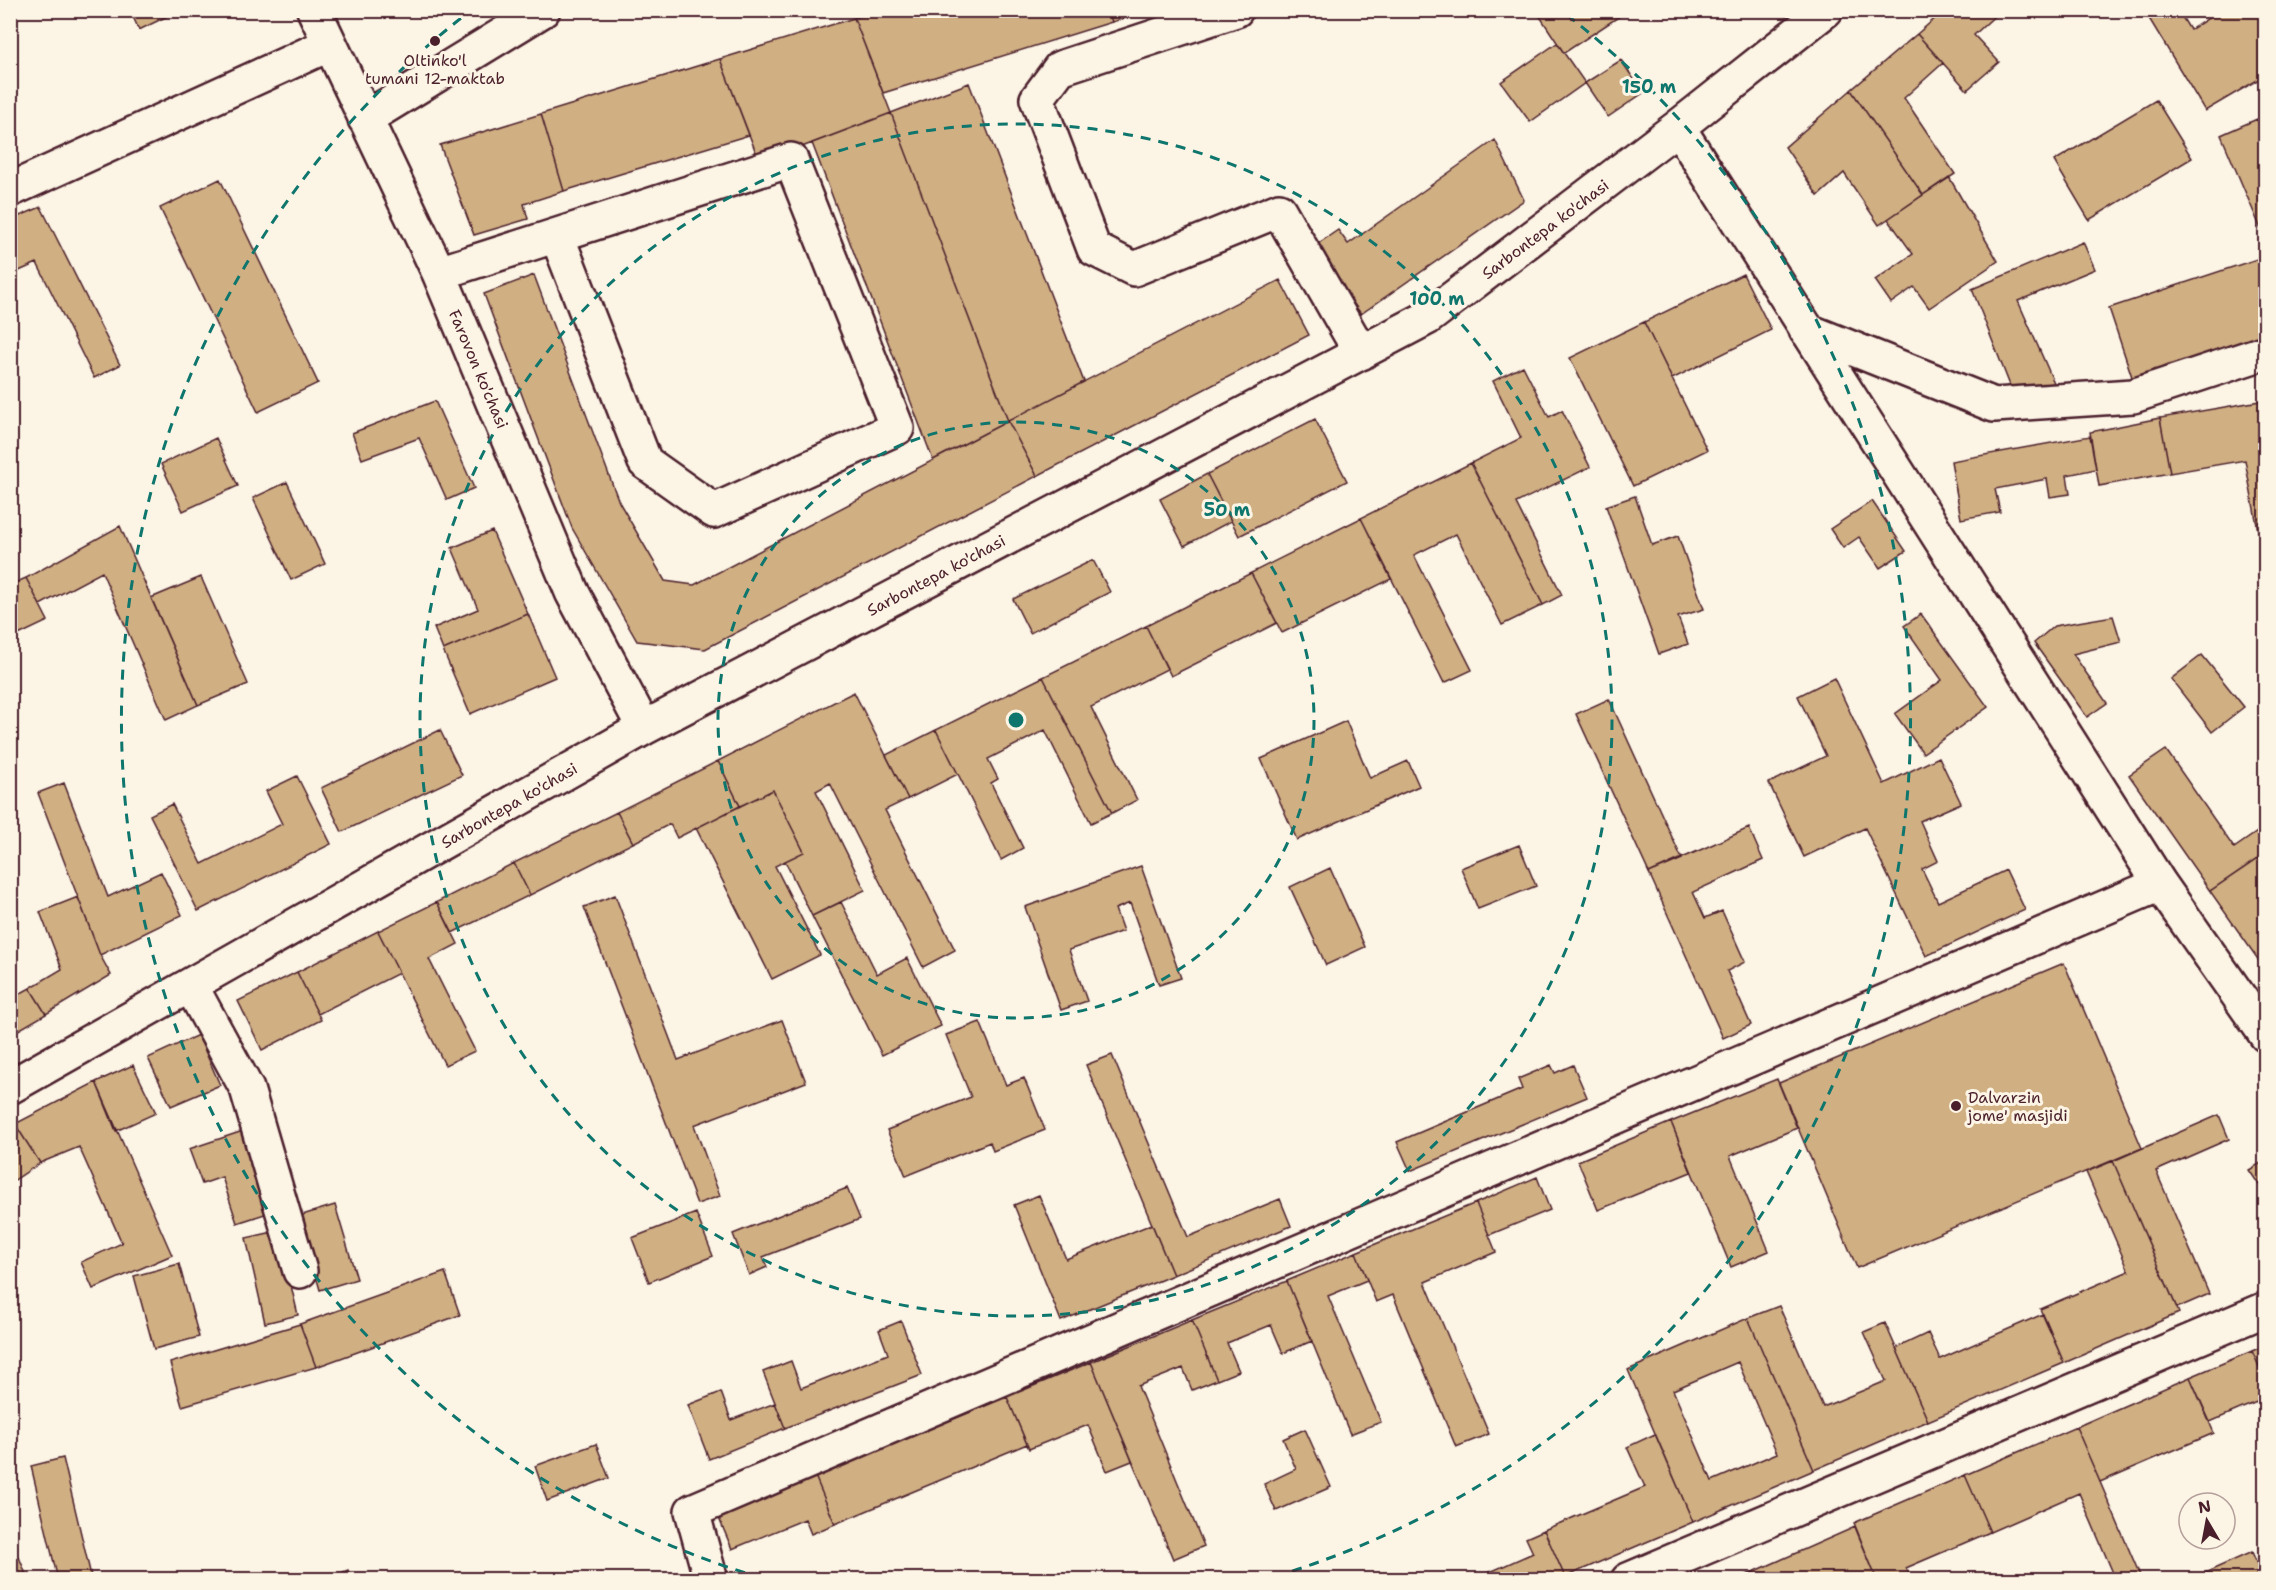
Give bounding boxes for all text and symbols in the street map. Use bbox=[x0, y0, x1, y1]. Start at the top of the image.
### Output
marker: Oltinko'l tumani 12-maktab bbox=[428, 34, 442, 48]
place label: Oltinko'l tumani 12-maktab bbox=[365, 50, 505, 89]
text: 150 m bbox=[1622, 75, 1677, 99]
street label: Sarbontepa ko'chasi bbox=[1478, 175, 1613, 284]
text: 100 m bbox=[1409, 287, 1465, 311]
street label: Farovon ko'chasi bbox=[444, 307, 513, 432]
text: 50 m bbox=[1204, 498, 1251, 522]
street label: Sarbontepa ko'chasi bbox=[863, 530, 1009, 621]
centre of rings bbox=[1006, 710, 1026, 730]
street label: Sarbontepa ko'chasi bbox=[437, 758, 581, 853]
place label: Dalvarzin jome' masjidi bbox=[1967, 1087, 2068, 1126]
marker: Dalvarzin jome' masjidi bbox=[1949, 1099, 1963, 1113]
north arrow bbox=[2177, 1491, 2237, 1551]
text: N bbox=[2196, 1495, 2213, 1518]

